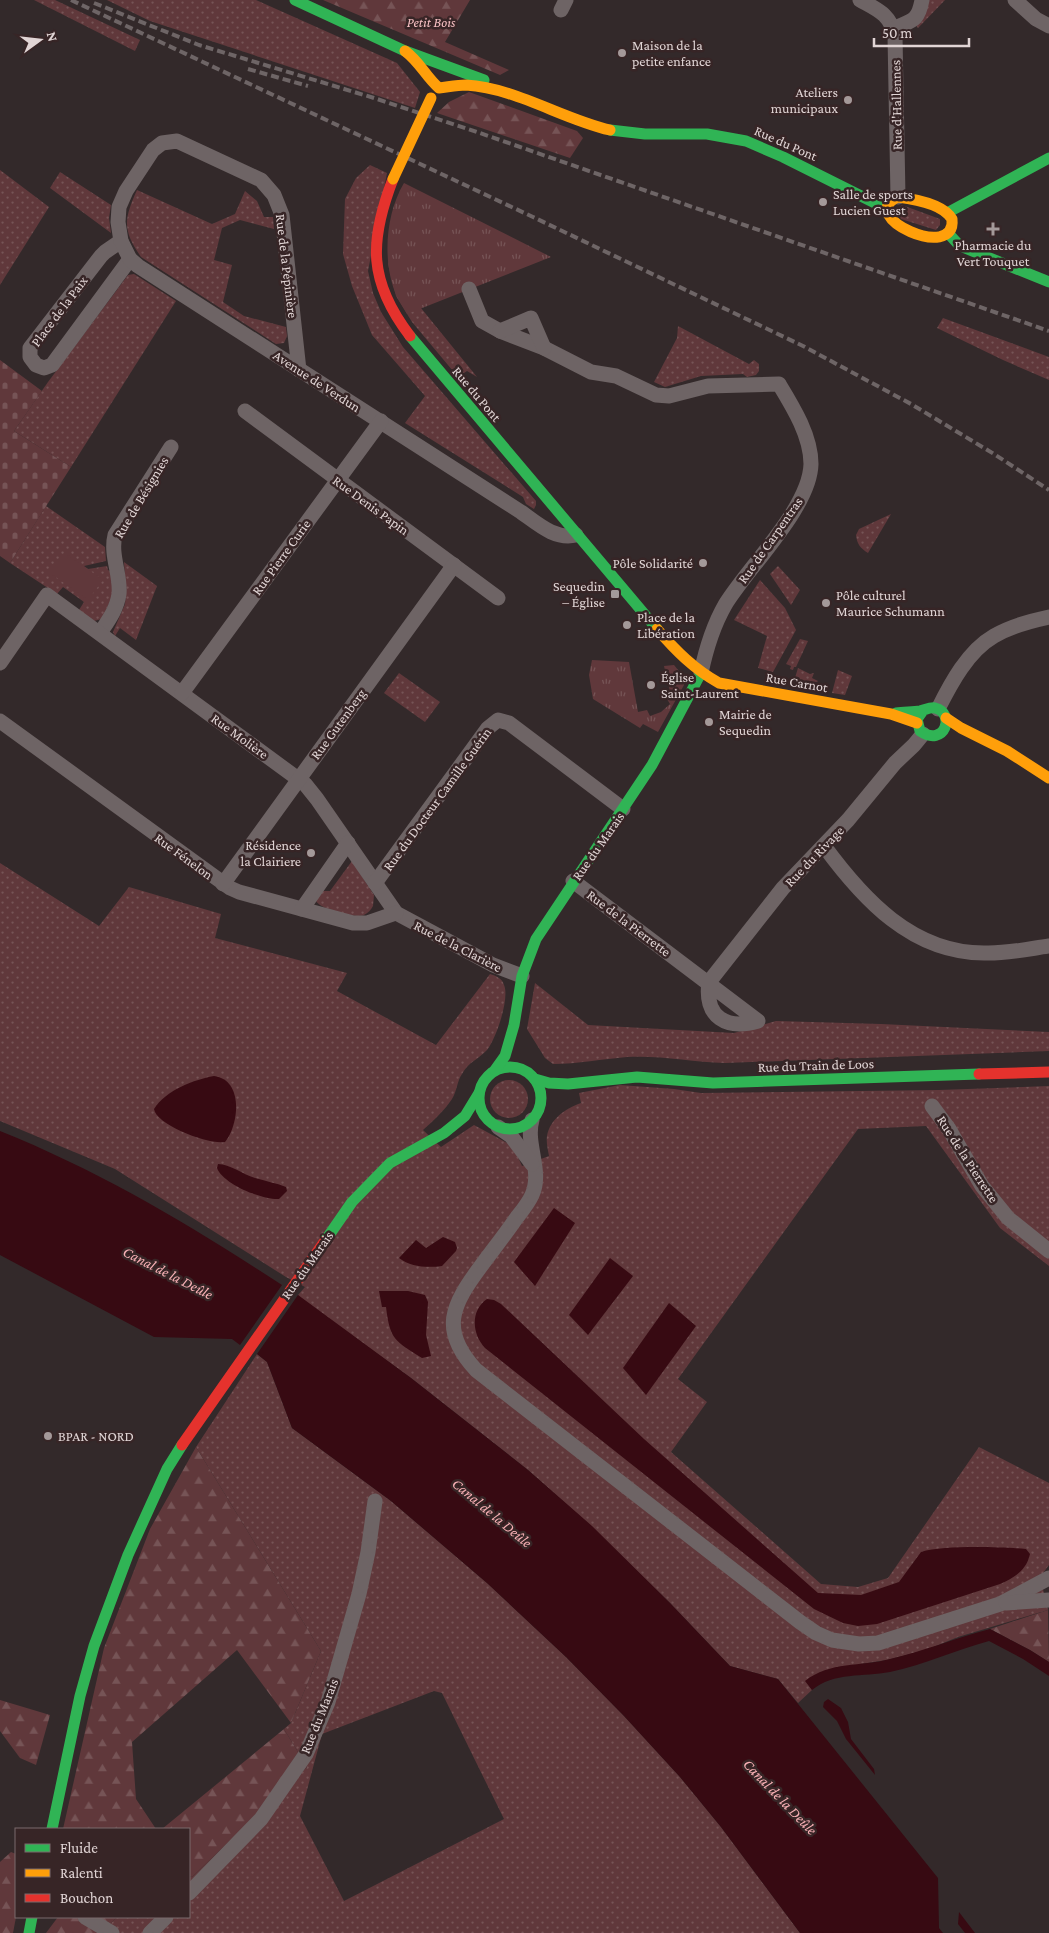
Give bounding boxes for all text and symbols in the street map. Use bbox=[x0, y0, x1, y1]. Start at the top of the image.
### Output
park label: Petit Bois bbox=[407, 14, 456, 30]
north arrow bbox=[15, 15, 65, 65]
scale bar bbox=[874, 15, 969, 47]
text: 50 m bbox=[882, 25, 912, 41]
text: N bbox=[44, 30, 62, 44]
place label: Maison de la petite enfance bbox=[632, 37, 711, 69]
marker: Maison de la petite enfance bbox=[616, 47, 628, 59]
street label: Rue d'Hallennes bbox=[887, 60, 905, 150]
place label: Ateliers municipaux bbox=[771, 84, 838, 116]
marker: Ateliers municipaux bbox=[842, 94, 854, 106]
street label: Rue du Pont bbox=[752, 122, 820, 164]
place label: Salle de sports Lucien Guest bbox=[833, 186, 913, 218]
marker: Salle de sports Lucien Guest bbox=[817, 196, 829, 208]
street label: Rue de la Pépinière bbox=[273, 213, 301, 319]
marker: Pharmacie du Vert Touquet bbox=[987, 223, 999, 235]
place label: Pharmacie du Vert Touquet bbox=[955, 237, 1032, 269]
street label: Place de la Paix bbox=[27, 272, 91, 349]
street label: Avenue de Verdun bbox=[270, 347, 364, 415]
street label: Rue du Pont bbox=[449, 363, 505, 425]
street label: Rue de Bésignies bbox=[110, 453, 172, 541]
street label: Rue Denis Papin bbox=[330, 472, 413, 538]
street label: Rue de Carpentras bbox=[734, 494, 806, 586]
street label: Rue Pierre Curie bbox=[248, 516, 314, 598]
place label: Pôle Solidarité bbox=[613, 555, 693, 571]
marker: Pôle Solidarité bbox=[697, 557, 709, 569]
place label: Sequedin – Église bbox=[553, 578, 605, 610]
place label: Pôle culturel Maurice Schumann bbox=[836, 587, 945, 619]
marker: Sequedin – Église bbox=[609, 588, 621, 600]
marker: Pôle culturel Maurice Schumann bbox=[820, 597, 832, 609]
place label: Place de la Libération bbox=[637, 609, 696, 641]
marker: Place de la Libération bbox=[621, 619, 633, 631]
place label: Église Saint-Laurent bbox=[661, 669, 739, 701]
street label: Rue Carnot bbox=[765, 669, 830, 695]
marker: Église Saint-Laurent bbox=[645, 679, 657, 691]
street label: Rue Gutenberg bbox=[307, 685, 369, 762]
place label: Mairie de Sequedin bbox=[719, 706, 772, 738]
street label: Rue Molière bbox=[208, 710, 272, 762]
marker: Mairie de Sequedin bbox=[703, 716, 715, 728]
street label: Rue du Docteur Camille Guérin bbox=[380, 724, 495, 874]
street label: Rue du Marais bbox=[569, 809, 627, 883]
street label: Rue du Rivage bbox=[781, 822, 847, 890]
street label: Rue Fénelon bbox=[152, 829, 217, 883]
place label: Résidence la Clairiere bbox=[241, 837, 301, 869]
marker: Résidence la Clairiere bbox=[305, 847, 317, 859]
street label: Rue de la Pierrette bbox=[584, 886, 674, 960]
street label: Rue de la Clarière bbox=[411, 917, 505, 975]
street label: Rue du Train de Loos bbox=[758, 1055, 874, 1075]
street label: Rue de la Pierrette bbox=[934, 1112, 1002, 1206]
street label: Rue du Marais bbox=[278, 1228, 336, 1302]
water label: Canal de la Deûle bbox=[120, 1243, 216, 1303]
place label: BPAR - NORD bbox=[58, 1428, 134, 1444]
marker: BPAR - NORD bbox=[42, 1430, 54, 1442]
water label: Canal de la Deûle bbox=[449, 1475, 535, 1551]
street label: Rue du Marais bbox=[297, 1676, 341, 1756]
water label: Canal de la Deûle bbox=[740, 1756, 820, 1838]
legend bbox=[15, 1828, 190, 1918]
text: Fluide bbox=[60, 1840, 98, 1856]
text: Ralenti bbox=[60, 1865, 103, 1881]
text: Bouchon bbox=[60, 1890, 113, 1906]

